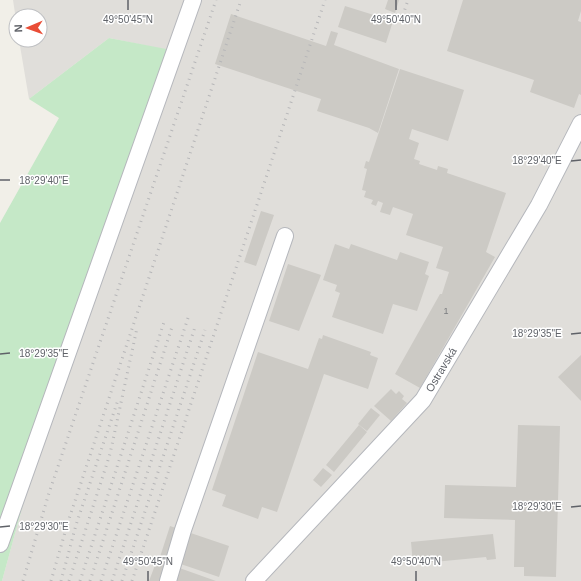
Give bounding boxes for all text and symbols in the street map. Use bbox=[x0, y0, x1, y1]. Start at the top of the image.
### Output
north arrow bbox=[8, 8, 48, 48]
text: 49°50'45"N bbox=[103, 14, 153, 25]
text: 49°50'40"N bbox=[371, 14, 421, 25]
text: N bbox=[12, 24, 24, 33]
text: 18°29'40"E bbox=[512, 155, 562, 166]
text: 18°29'40"E bbox=[19, 175, 69, 186]
house number: 1 bbox=[443, 306, 449, 316]
text: 18°29'35"E bbox=[512, 328, 562, 339]
street label: Ostravská bbox=[423, 344, 459, 394]
text: 18°29'35"E bbox=[19, 348, 69, 359]
text: 18°29'30"E bbox=[512, 501, 562, 512]
text: 18°29'30"E bbox=[19, 521, 69, 532]
text: 49°50'45"N bbox=[123, 556, 173, 567]
text: 49°50'40"N bbox=[391, 556, 441, 567]

